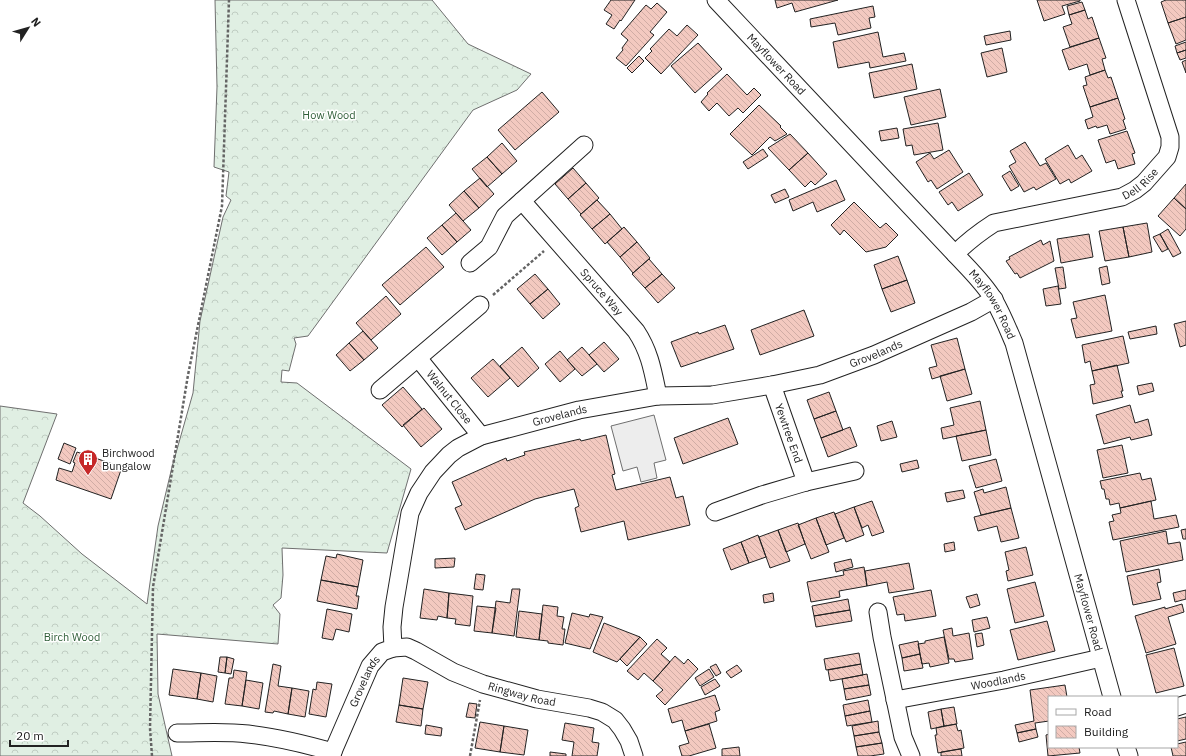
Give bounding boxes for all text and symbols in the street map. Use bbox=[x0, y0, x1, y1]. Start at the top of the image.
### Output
north arrow bbox=[8, 8, 48, 48]
text: N bbox=[28, 15, 44, 29]
street label: Mayflower Road bbox=[744, 30, 809, 98]
park label: How Wood bbox=[302, 108, 356, 122]
street label: Dell Rise bbox=[1119, 165, 1161, 203]
street label: Spruce Way bbox=[577, 265, 627, 319]
street label: Mayflower Road bbox=[966, 266, 1019, 341]
street label: Grovelands bbox=[848, 336, 905, 370]
street label: Walnut Close bbox=[424, 367, 475, 427]
street label: Grovelands bbox=[531, 402, 588, 429]
street label: Yewtree End bbox=[772, 402, 806, 465]
place label: Birchwood Bungalow bbox=[102, 446, 155, 473]
building icon: Birchwood Bungalow bbox=[77, 448, 99, 476]
street label: Mayflower Road bbox=[1071, 572, 1106, 652]
park label: Birch Wood bbox=[44, 630, 100, 644]
street label: Grovelands bbox=[346, 652, 383, 709]
street label: Woodlands bbox=[970, 668, 1027, 693]
street label: Ringway Road bbox=[486, 679, 557, 709]
legend bbox=[1048, 696, 1178, 748]
text: Road bbox=[1084, 704, 1112, 719]
scale bar bbox=[10, 722, 68, 748]
text: Building bbox=[1084, 724, 1129, 739]
text: 20 m bbox=[16, 728, 44, 743]

